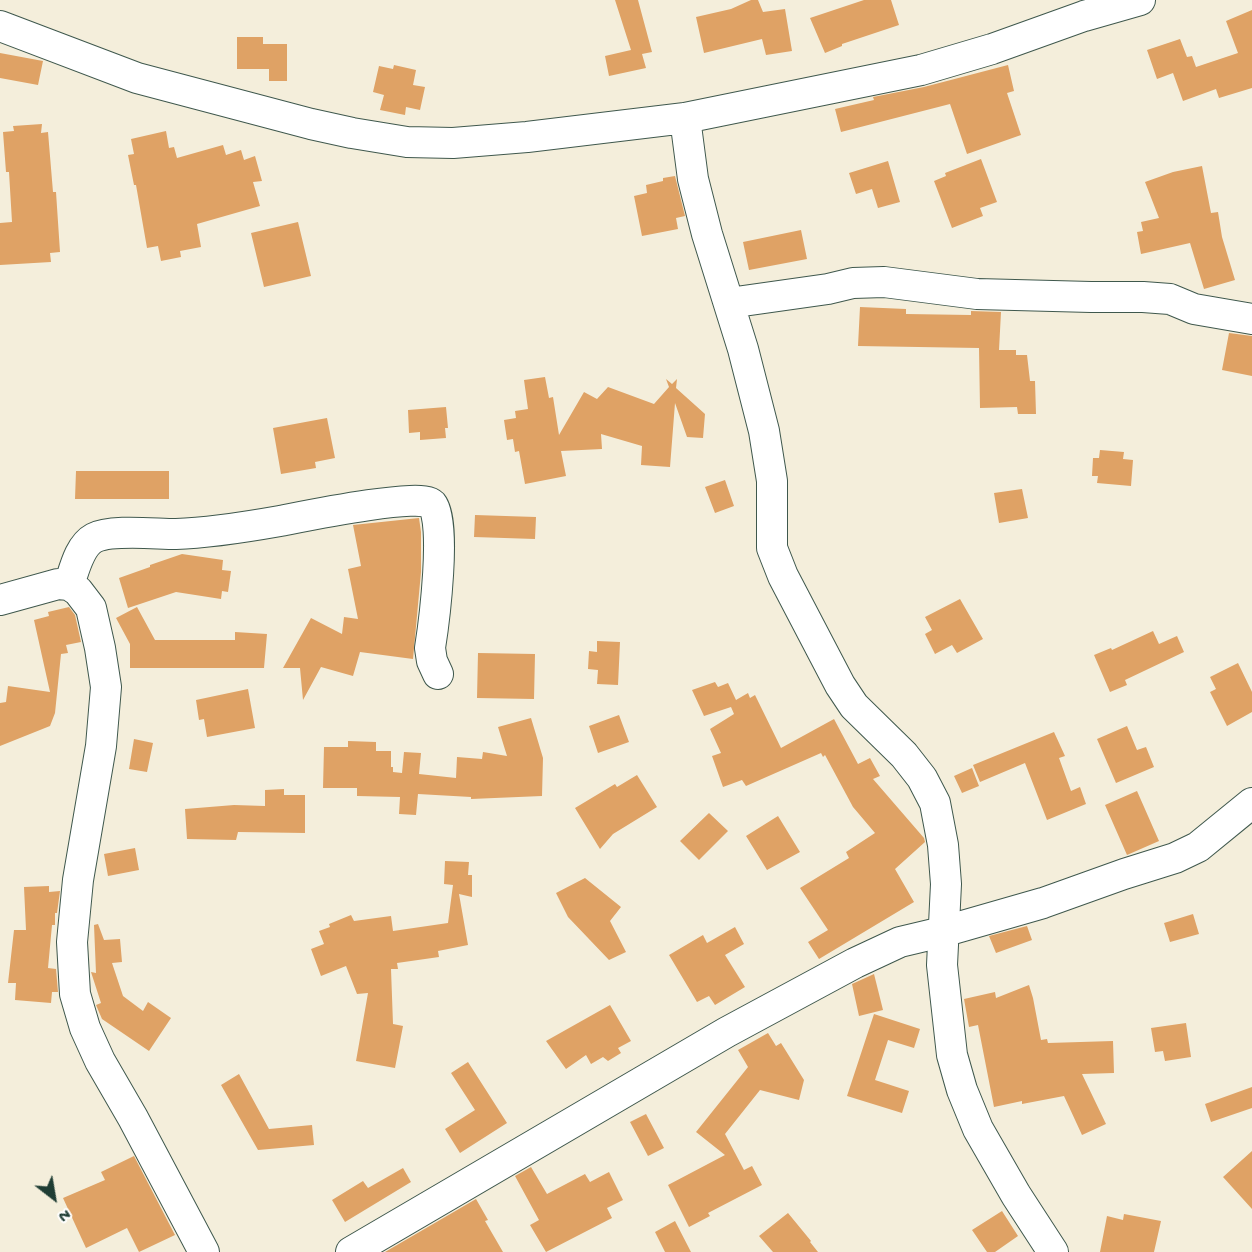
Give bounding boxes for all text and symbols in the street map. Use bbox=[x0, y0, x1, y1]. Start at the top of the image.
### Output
north arrow bbox=[24, 1168, 84, 1228]
text: N bbox=[54, 1203, 73, 1225]

